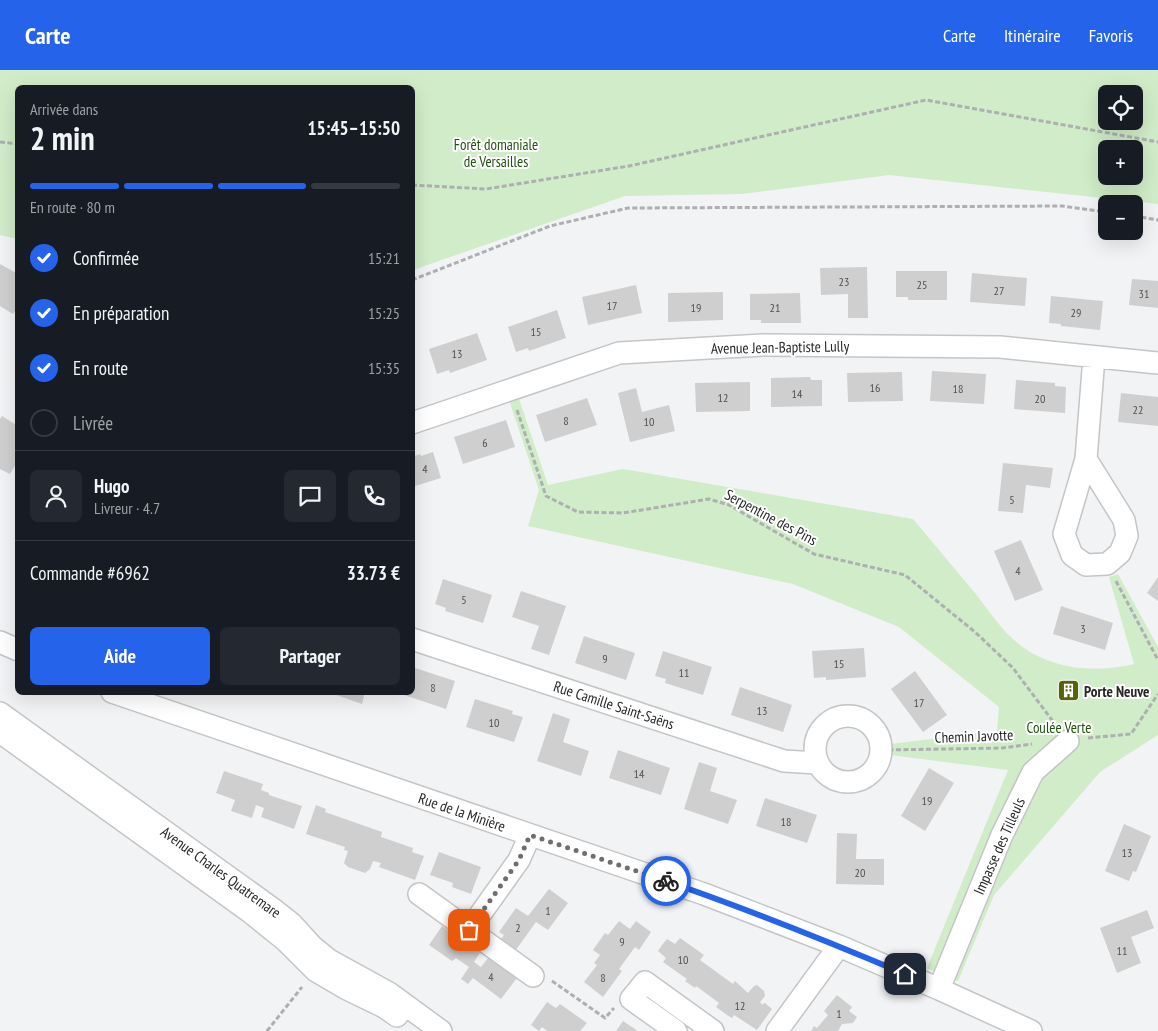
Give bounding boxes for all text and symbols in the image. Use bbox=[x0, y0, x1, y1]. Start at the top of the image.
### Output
text: Carte bbox=[25, 20, 71, 51]
text: Carte bbox=[943, 24, 976, 47]
text: Itinéraire bbox=[1004, 24, 1061, 47]
text: Favoris bbox=[1089, 24, 1133, 47]
map controls bbox=[1098, 85, 1143, 240]
button: locate bbox=[1098, 85, 1143, 130]
text: Arrivée dans bbox=[30, 99, 98, 119]
text: 15:45–15:50 bbox=[307, 116, 400, 140]
text: 2 min bbox=[30, 117, 95, 159]
park label: Forêt domaniale de Versailles bbox=[454, 135, 538, 171]
button: + bbox=[1098, 140, 1143, 185]
button: − bbox=[1098, 195, 1143, 240]
text: En route · 80 m bbox=[30, 197, 115, 217]
icon: check bbox=[30, 244, 58, 272]
text: Confirmée bbox=[73, 246, 139, 270]
text: 15:21 bbox=[368, 248, 400, 268]
house number: 23 bbox=[839, 274, 849, 289]
house number: 25 bbox=[917, 277, 927, 292]
house number: 27 bbox=[994, 283, 1004, 298]
house number: 31 bbox=[1139, 286, 1149, 301]
house number: 17 bbox=[607, 298, 617, 313]
icon: check bbox=[30, 299, 58, 327]
house number: 19 bbox=[691, 300, 701, 315]
house number: 21 bbox=[770, 300, 780, 315]
text: En préparation bbox=[73, 301, 169, 325]
text: 15:25 bbox=[368, 303, 400, 323]
house number: 29 bbox=[1071, 305, 1081, 320]
house number: 15 bbox=[531, 324, 541, 339]
street label: Avenue Jean-Baptiste Lully bbox=[711, 336, 850, 358]
house number: 13 bbox=[452, 346, 462, 361]
icon: check bbox=[30, 354, 58, 382]
text: En route bbox=[73, 356, 128, 380]
text: 15:35 bbox=[368, 358, 400, 378]
house number: 16 bbox=[870, 380, 880, 395]
house number: 18 bbox=[953, 381, 963, 396]
house number: 14 bbox=[792, 386, 803, 401]
house number: 12 bbox=[718, 390, 728, 405]
house number: 20 bbox=[1035, 391, 1045, 406]
house number: 22 bbox=[1133, 402, 1143, 417]
text: Livrée bbox=[73, 411, 113, 435]
house number: 8 bbox=[563, 413, 569, 428]
house number: 10 bbox=[644, 414, 654, 429]
house number: 6 bbox=[482, 435, 488, 450]
house number: 4 bbox=[422, 461, 428, 476]
button: person bbox=[30, 470, 82, 522]
button: chat bbox=[284, 470, 336, 522]
button: phone bbox=[348, 470, 400, 522]
text: Hugo bbox=[94, 474, 129, 498]
street label: Serpentine des Pins bbox=[722, 485, 820, 549]
house number: 5 bbox=[1009, 492, 1015, 507]
text: Livreur · 4.7 bbox=[94, 498, 160, 518]
text: Commande #6962 bbox=[30, 561, 150, 585]
text: 33.73 € bbox=[347, 561, 400, 585]
house number: 4 bbox=[1015, 563, 1021, 578]
house number: 5 bbox=[461, 592, 467, 607]
house number: 3 bbox=[1080, 621, 1086, 636]
button: Aide bbox=[30, 627, 210, 685]
button: Partager bbox=[220, 627, 400, 685]
house number: 9 bbox=[602, 651, 608, 666]
house number: 15 bbox=[834, 656, 844, 671]
house number: 11 bbox=[679, 665, 689, 680]
street label: Rue Camille Saint-Saëns bbox=[551, 677, 677, 733]
building icon: Porte Neuve bbox=[1056, 679, 1080, 703]
house number: 8 bbox=[430, 680, 436, 695]
place label: Porte Neuve bbox=[1084, 682, 1150, 701]
house number: 17 bbox=[914, 695, 924, 710]
house number: 13 bbox=[757, 703, 767, 718]
house number: 10 bbox=[489, 715, 499, 730]
park label: Coulée Verte bbox=[1026, 718, 1092, 737]
street label: Chemin Javotte bbox=[934, 725, 1014, 747]
house number: 14 bbox=[634, 766, 645, 781]
street label: Rue de la Minière bbox=[416, 788, 508, 836]
house number: 19 bbox=[922, 793, 932, 808]
street label: Impasse des Tilleuls bbox=[969, 795, 1029, 897]
house number: 18 bbox=[781, 814, 791, 829]
street label: Avenue Charles Quatremare bbox=[157, 822, 285, 922]
house number: 13 bbox=[1122, 845, 1132, 860]
courier bbox=[641, 856, 691, 906]
house number: 20 bbox=[855, 865, 865, 880]
icon: bike bbox=[652, 867, 680, 895]
house number: 1 bbox=[545, 903, 551, 918]
pin bbox=[448, 909, 490, 951]
icon: bag bbox=[455, 916, 483, 944]
house number: 2 bbox=[515, 920, 521, 935]
house number: 9 bbox=[619, 934, 625, 949]
house number: 11 bbox=[1117, 943, 1127, 958]
house number: 10 bbox=[678, 952, 688, 967]
pin bbox=[884, 953, 926, 995]
icon: home bbox=[891, 960, 919, 988]
house number: 4 bbox=[488, 969, 494, 984]
house number: 8 bbox=[600, 970, 606, 985]
house number: 12 bbox=[735, 998, 745, 1013]
house number: 1 bbox=[836, 1006, 842, 1021]

